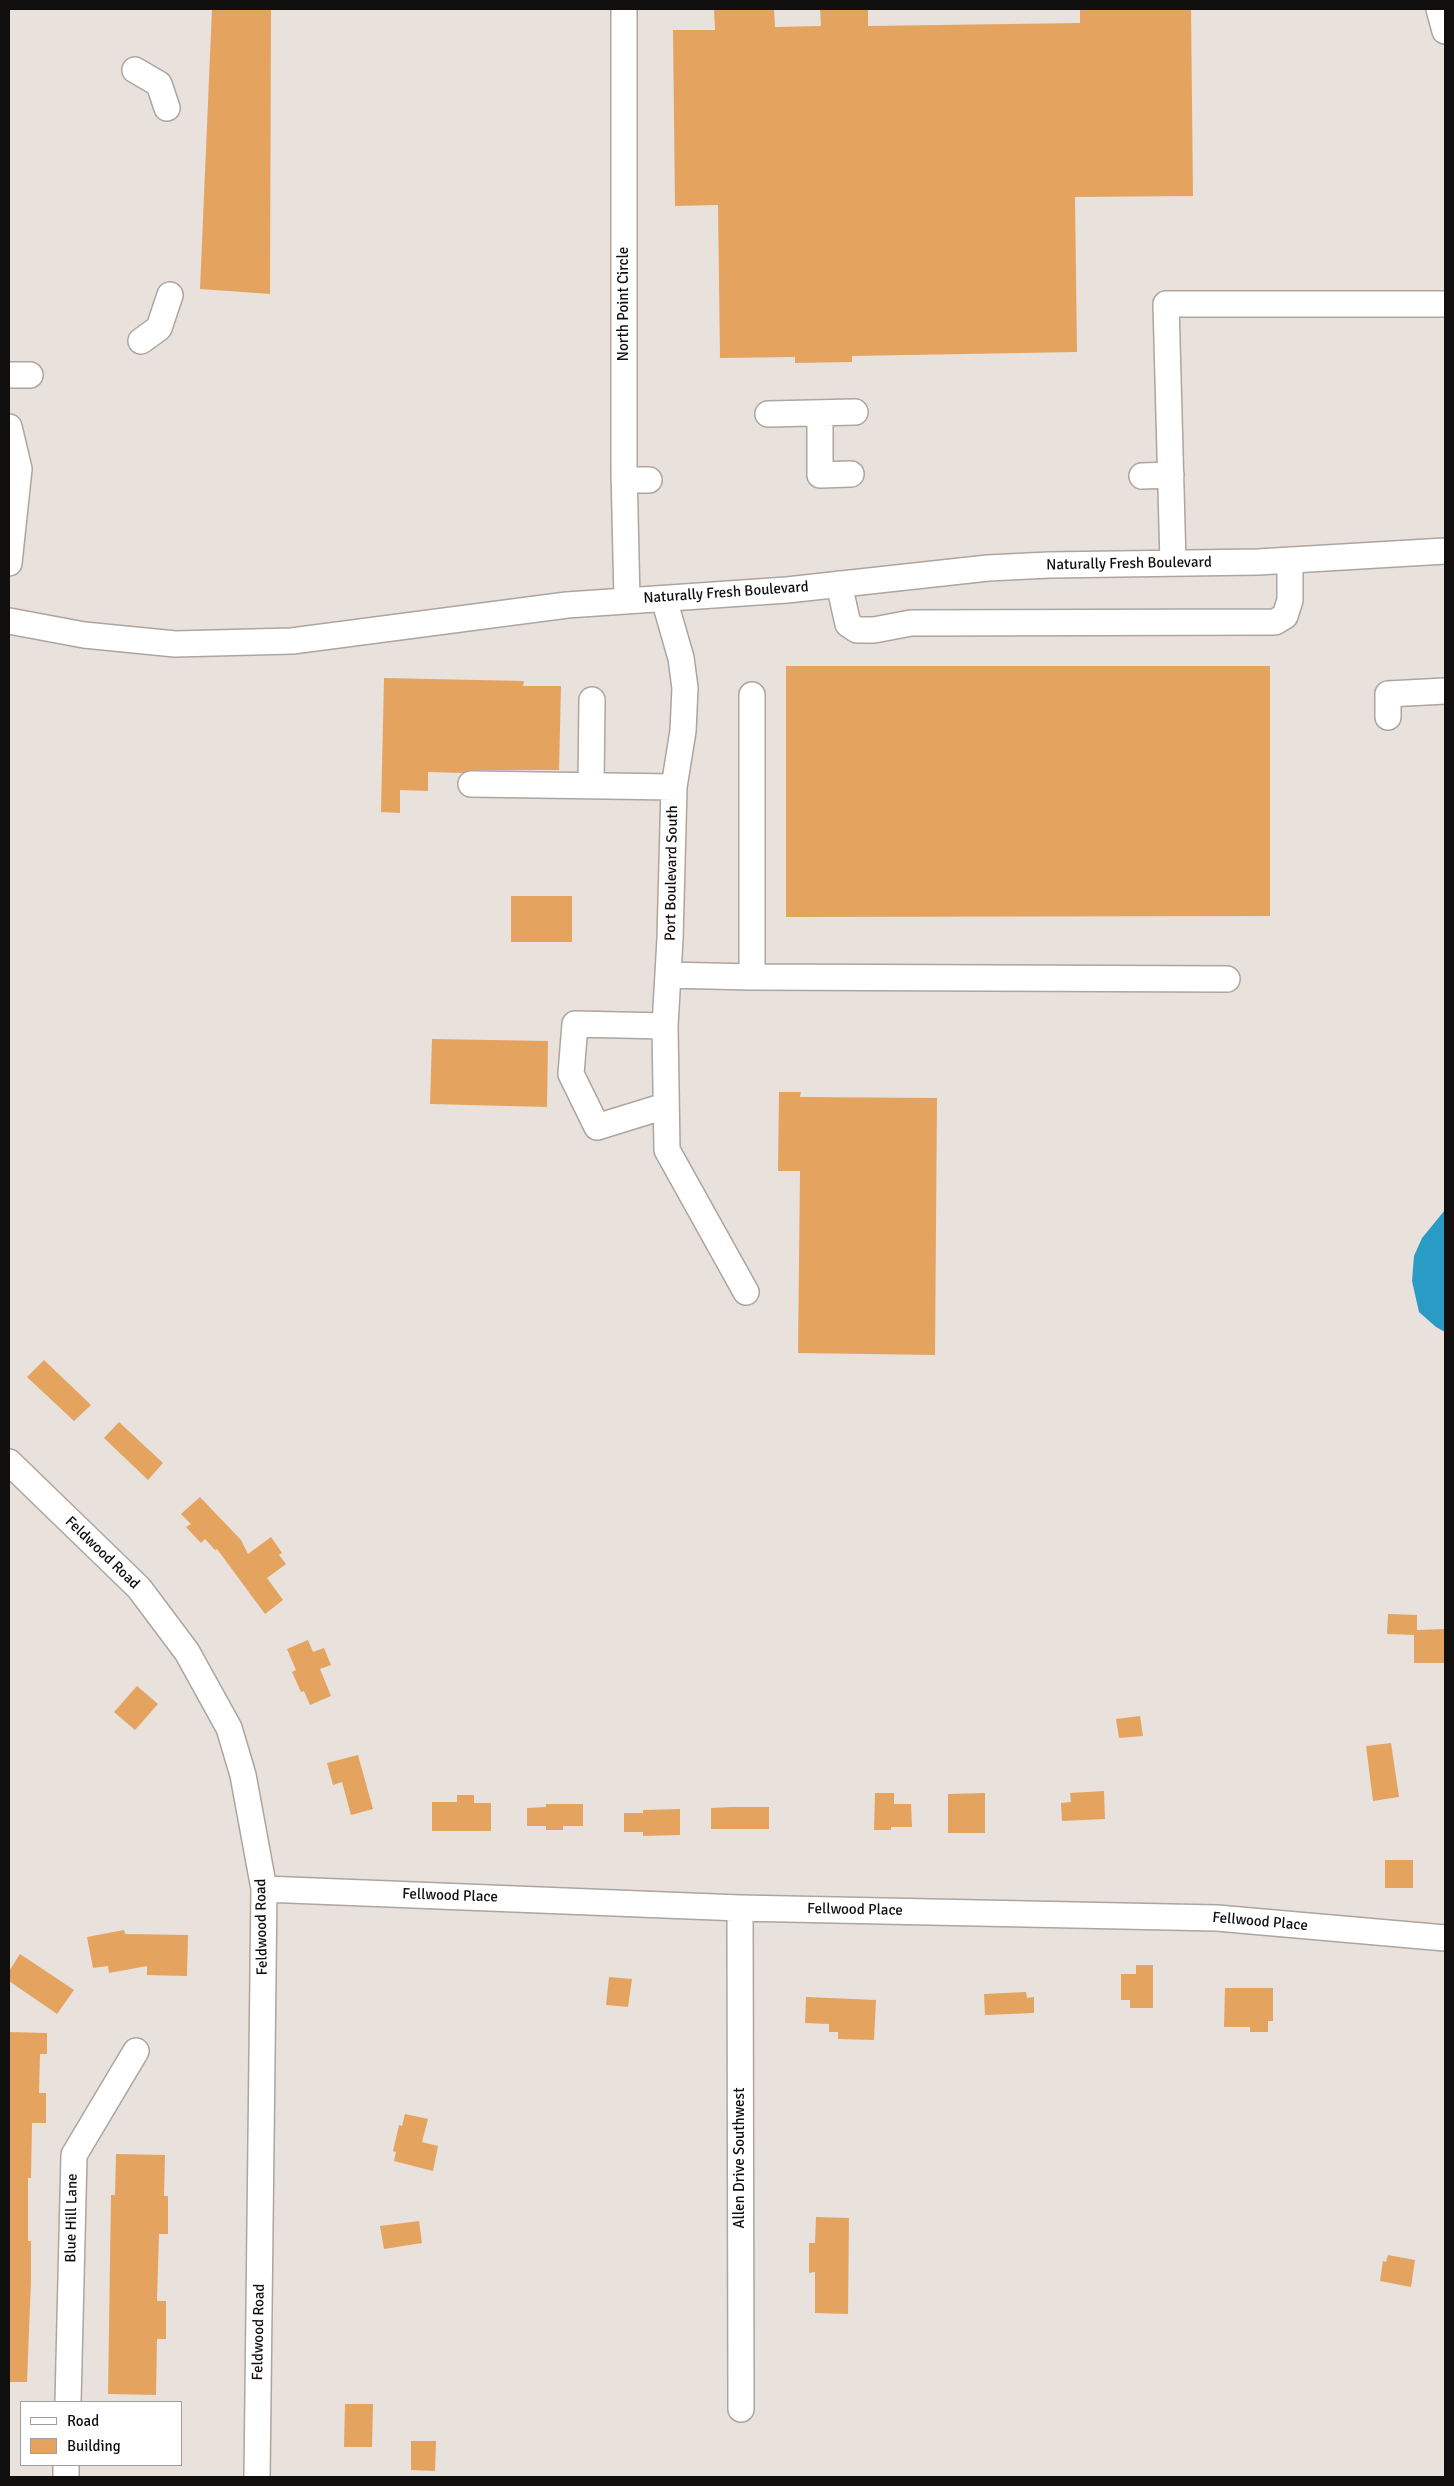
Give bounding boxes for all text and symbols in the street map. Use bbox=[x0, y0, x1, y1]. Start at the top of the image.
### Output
street label: North Point Circle bbox=[615, 247, 633, 361]
street label: Naturally Fresh Boulevard bbox=[1046, 554, 1212, 574]
street label: Naturally Fresh Boulevard bbox=[643, 578, 809, 608]
street label: Port Boulevard South bbox=[662, 805, 682, 941]
street label: Feldwood Road bbox=[61, 1513, 143, 1593]
street label: Feldwood Road bbox=[252, 1878, 272, 1976]
street label: Fellwood Place bbox=[402, 1885, 498, 1907]
street label: Fellwood Place bbox=[807, 1900, 903, 1920]
street label: Fellwood Place bbox=[1211, 1909, 1309, 1935]
street label: Allen Drive Southwest bbox=[731, 2088, 749, 2228]
street label: Blue Hill Lane bbox=[62, 2173, 82, 2263]
street label: Feldwood Road bbox=[249, 2283, 269, 2381]
legend bbox=[20, 2401, 182, 2466]
text: Road bbox=[67, 2412, 99, 2430]
text: Building bbox=[67, 2437, 121, 2455]

